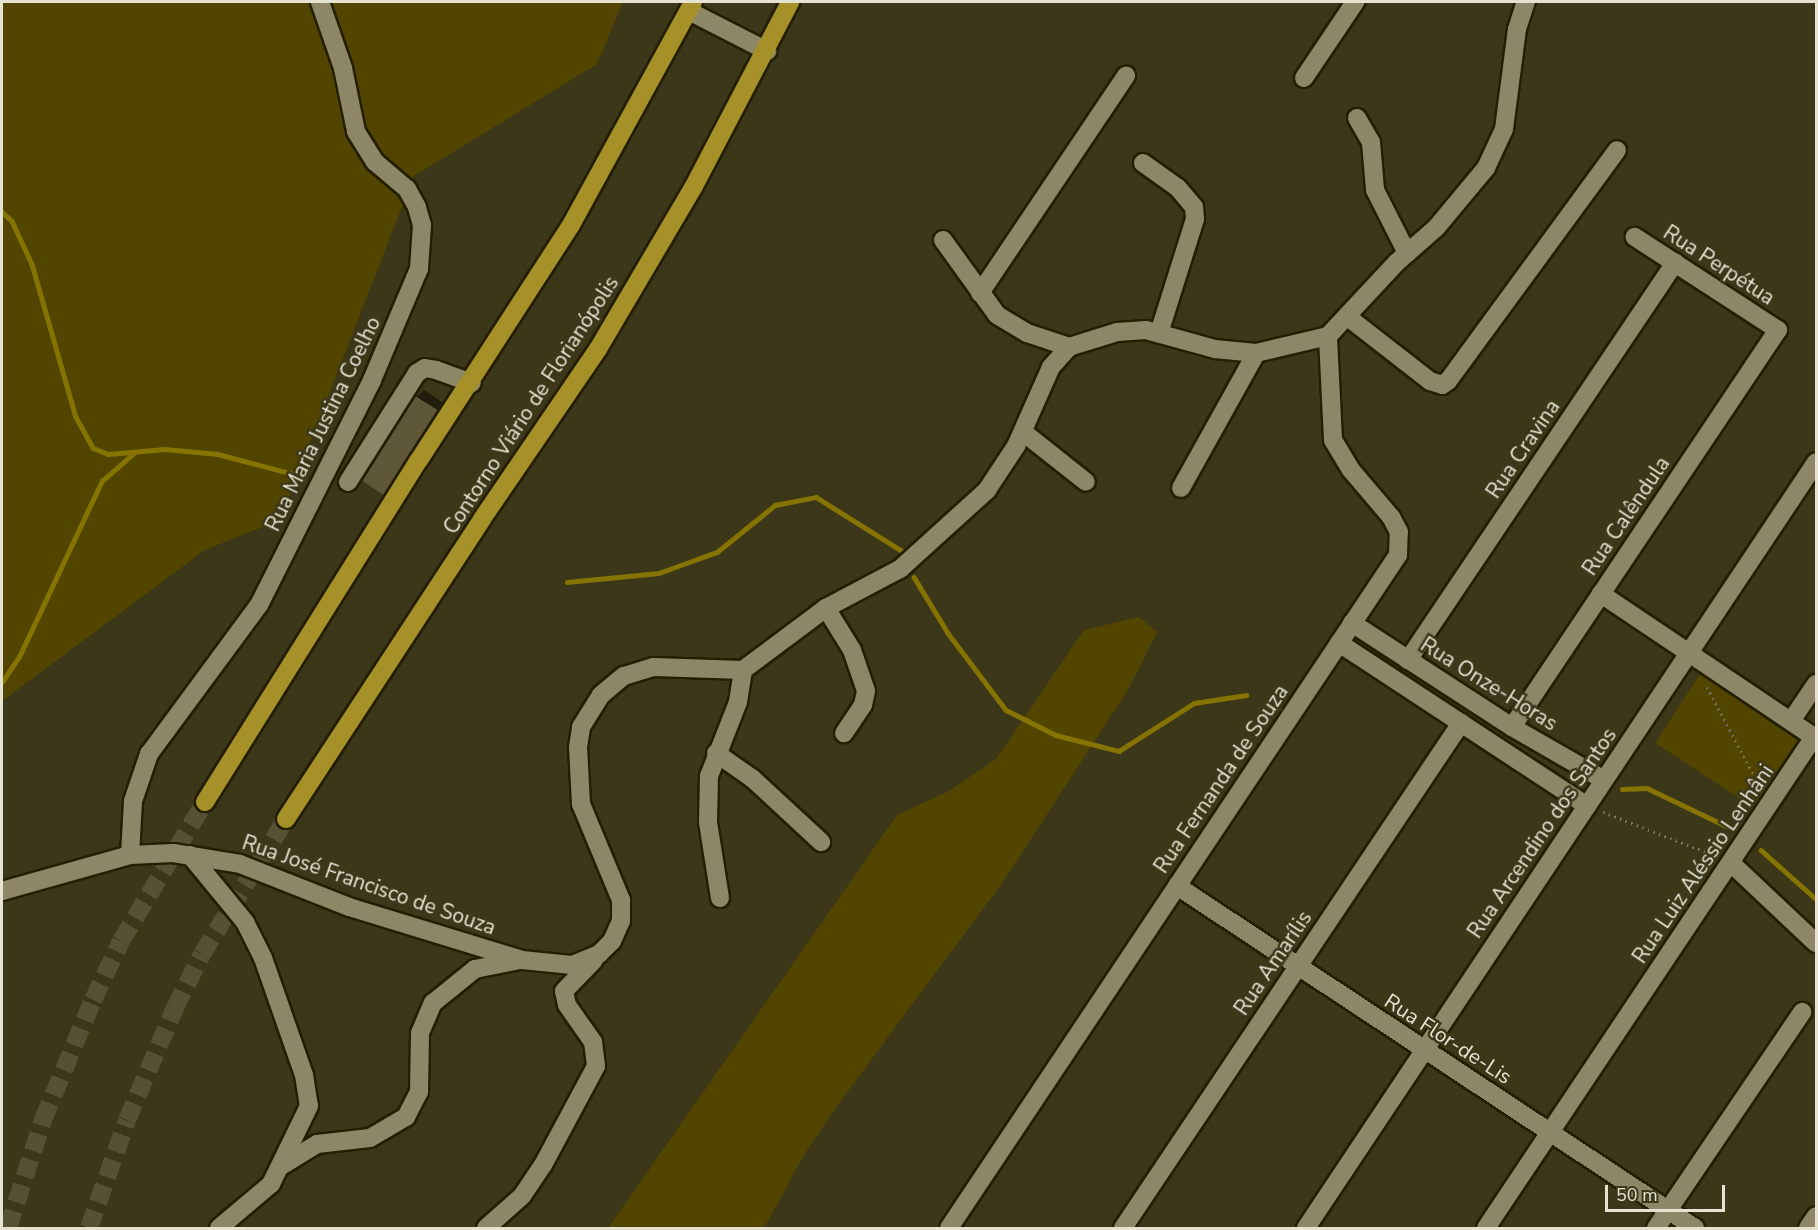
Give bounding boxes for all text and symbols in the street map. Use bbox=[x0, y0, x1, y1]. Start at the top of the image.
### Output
street label: Rua Perpétua bbox=[1659, 220, 1779, 310]
street label: Contorno Viário de Florianópolis bbox=[438, 271, 624, 539]
street label: Rua Maria Justina Coelho bbox=[260, 313, 386, 535]
street label: Rua Cravina bbox=[1481, 395, 1565, 503]
street label: Rua Calêndula bbox=[1577, 452, 1675, 580]
street label: Rua Onze-Horas bbox=[1416, 632, 1562, 736]
street label: Rua Fernanda de Souza bbox=[1149, 680, 1293, 878]
street label: Rua Arcendino dos Santos bbox=[1462, 723, 1622, 943]
street label: Rua Luiz Aléssio Lenhâni bbox=[1627, 760, 1779, 968]
street label: Rua José Francisco de Souza bbox=[239, 830, 499, 940]
street label: Rua Amarílis bbox=[1229, 906, 1317, 1020]
street label: Rua Flor-de-Lis bbox=[1380, 988, 1516, 1090]
scale bar bbox=[1608, 1173, 1728, 1211]
text: 50 m bbox=[1616, 1183, 1658, 1207]

